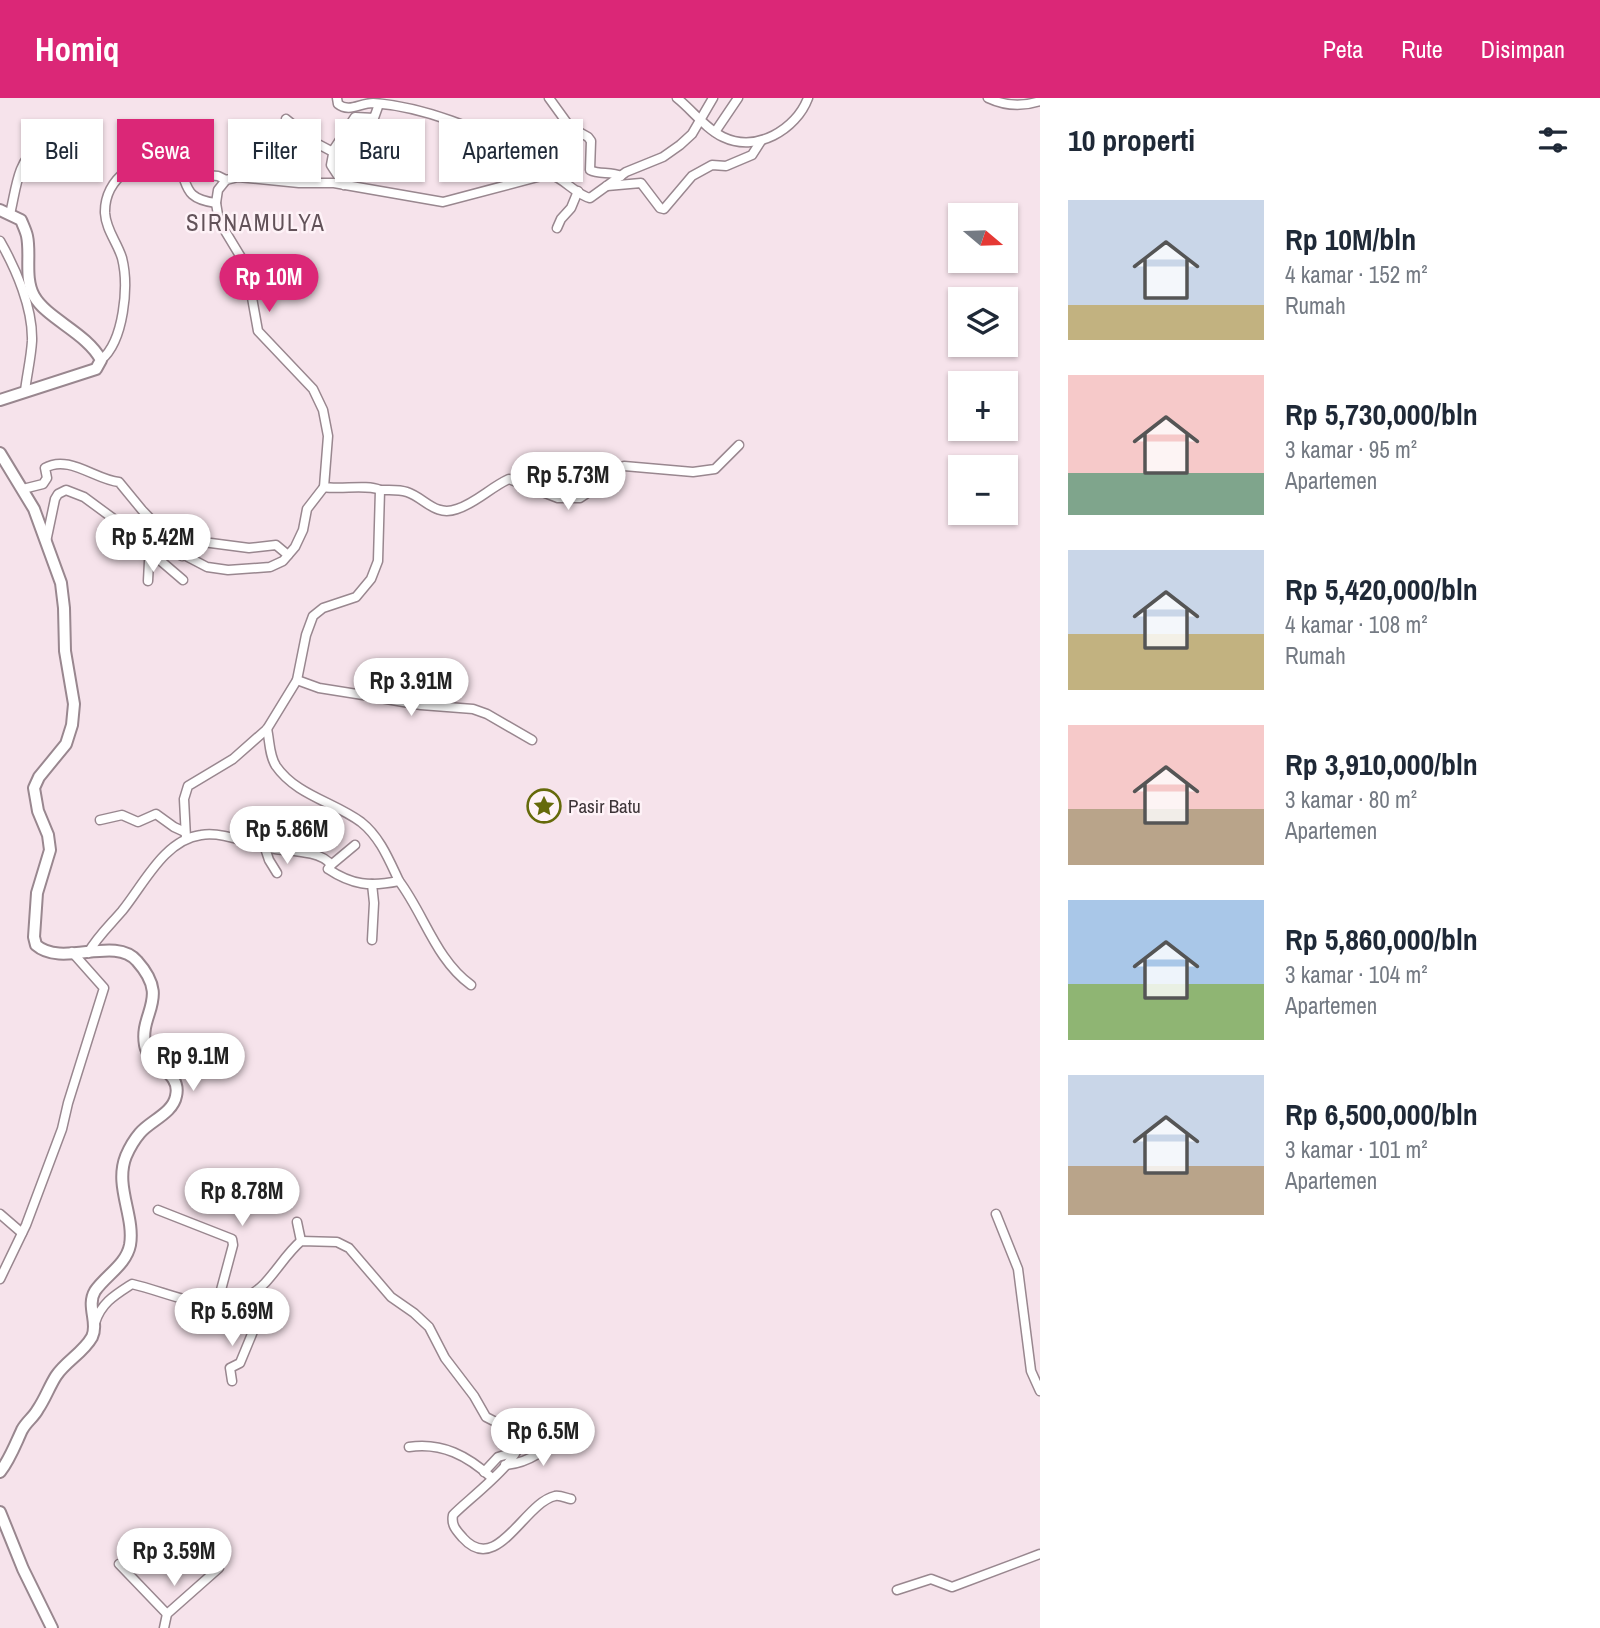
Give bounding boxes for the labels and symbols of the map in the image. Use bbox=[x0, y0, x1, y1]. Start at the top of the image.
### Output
north arrow bbox=[948, 203, 1018, 273]
district label: SIRNAMULYA bbox=[186, 207, 326, 238]
pin: Rp 10M bbox=[212, 254, 326, 314]
pin: Rp 5.73M bbox=[496, 452, 640, 512]
pin: Rp 5.42M bbox=[81, 514, 225, 574]
pin: Rp 3.91M bbox=[339, 658, 483, 718]
place icon: Pasir Batu bbox=[525, 787, 563, 825]
place label: Pasir Batu bbox=[568, 793, 641, 819]
pin: Rp 5.86M bbox=[215, 806, 359, 866]
pin: Rp 9.1M bbox=[128, 1034, 258, 1093]
pin: Rp 8.78M bbox=[170, 1168, 314, 1228]
pin: Rp 5.69M bbox=[160, 1288, 304, 1348]
pin: Rp 6.5M bbox=[478, 1408, 608, 1468]
pin: Rp 3.59M bbox=[102, 1528, 246, 1588]

